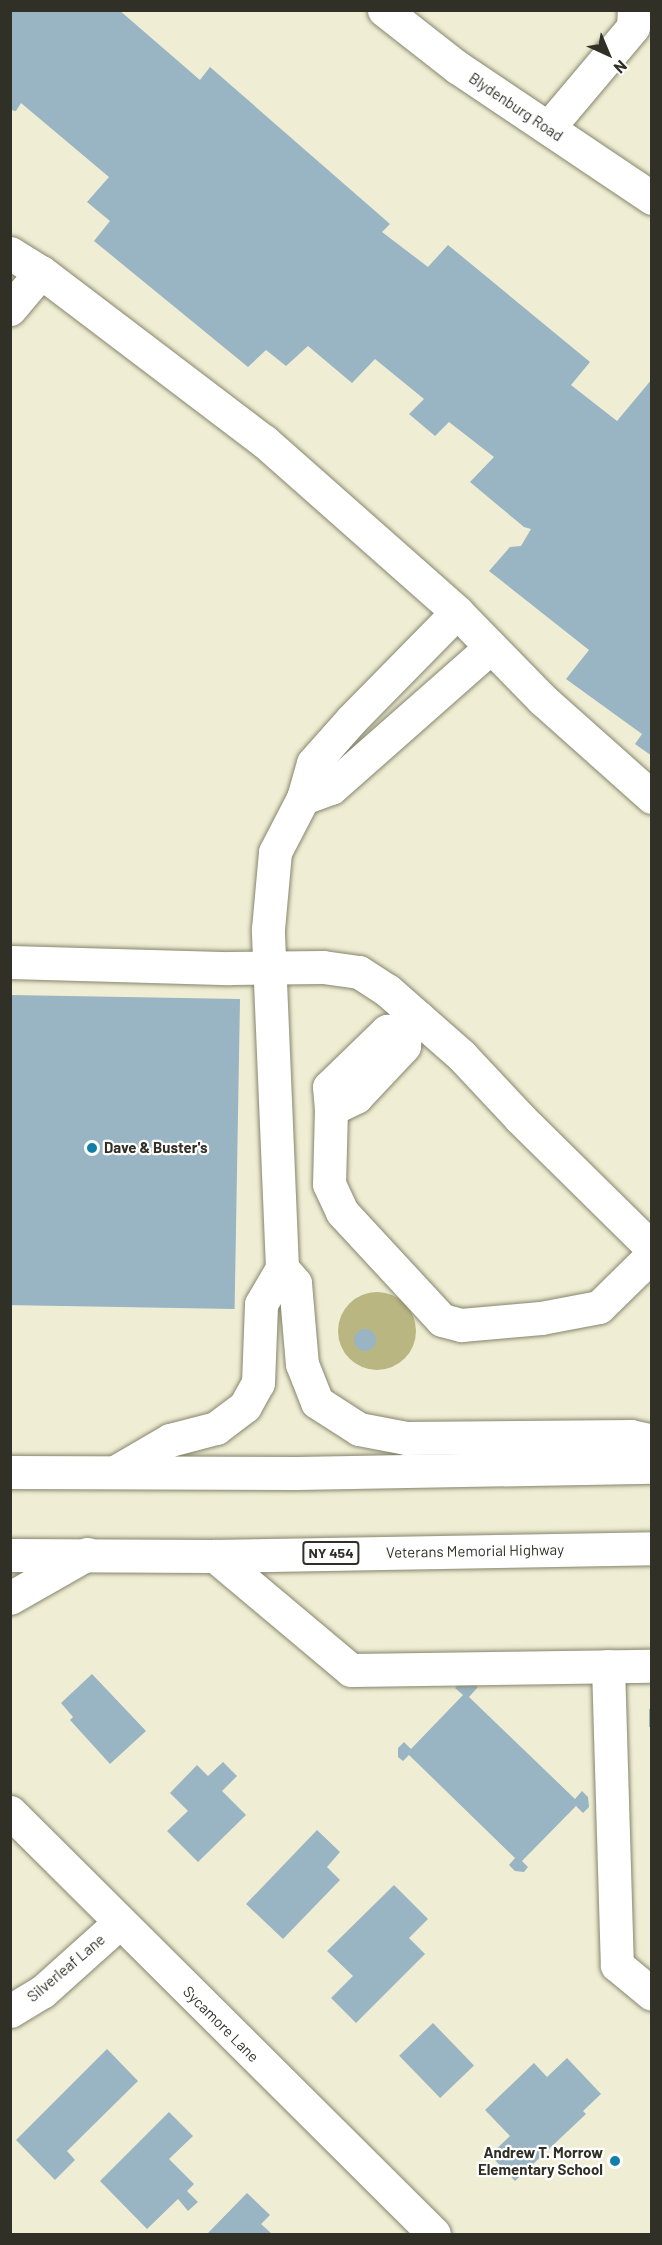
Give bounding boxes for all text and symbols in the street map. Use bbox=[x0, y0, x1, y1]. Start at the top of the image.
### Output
north arrow bbox=[578, 24, 638, 84]
text: N bbox=[610, 57, 631, 78]
street label: Blydenburg Road bbox=[466, 69, 566, 145]
place label: Dave & Buster's bbox=[104, 1139, 207, 1157]
marker: Dave & Buster's bbox=[85, 1141, 99, 1155]
street label: Veterans Memorial Highway bbox=[386, 1540, 564, 1562]
road number: NY 454 bbox=[301, 1542, 361, 1564]
street label: Silverleaf Lane bbox=[24, 1930, 108, 2006]
street label: Sycamore Lane bbox=[179, 1982, 263, 2066]
place label: Andrew T. Morrow Elementary School bbox=[478, 2143, 603, 2178]
marker: Andrew T. Morrow Elementary School bbox=[608, 2154, 622, 2168]

